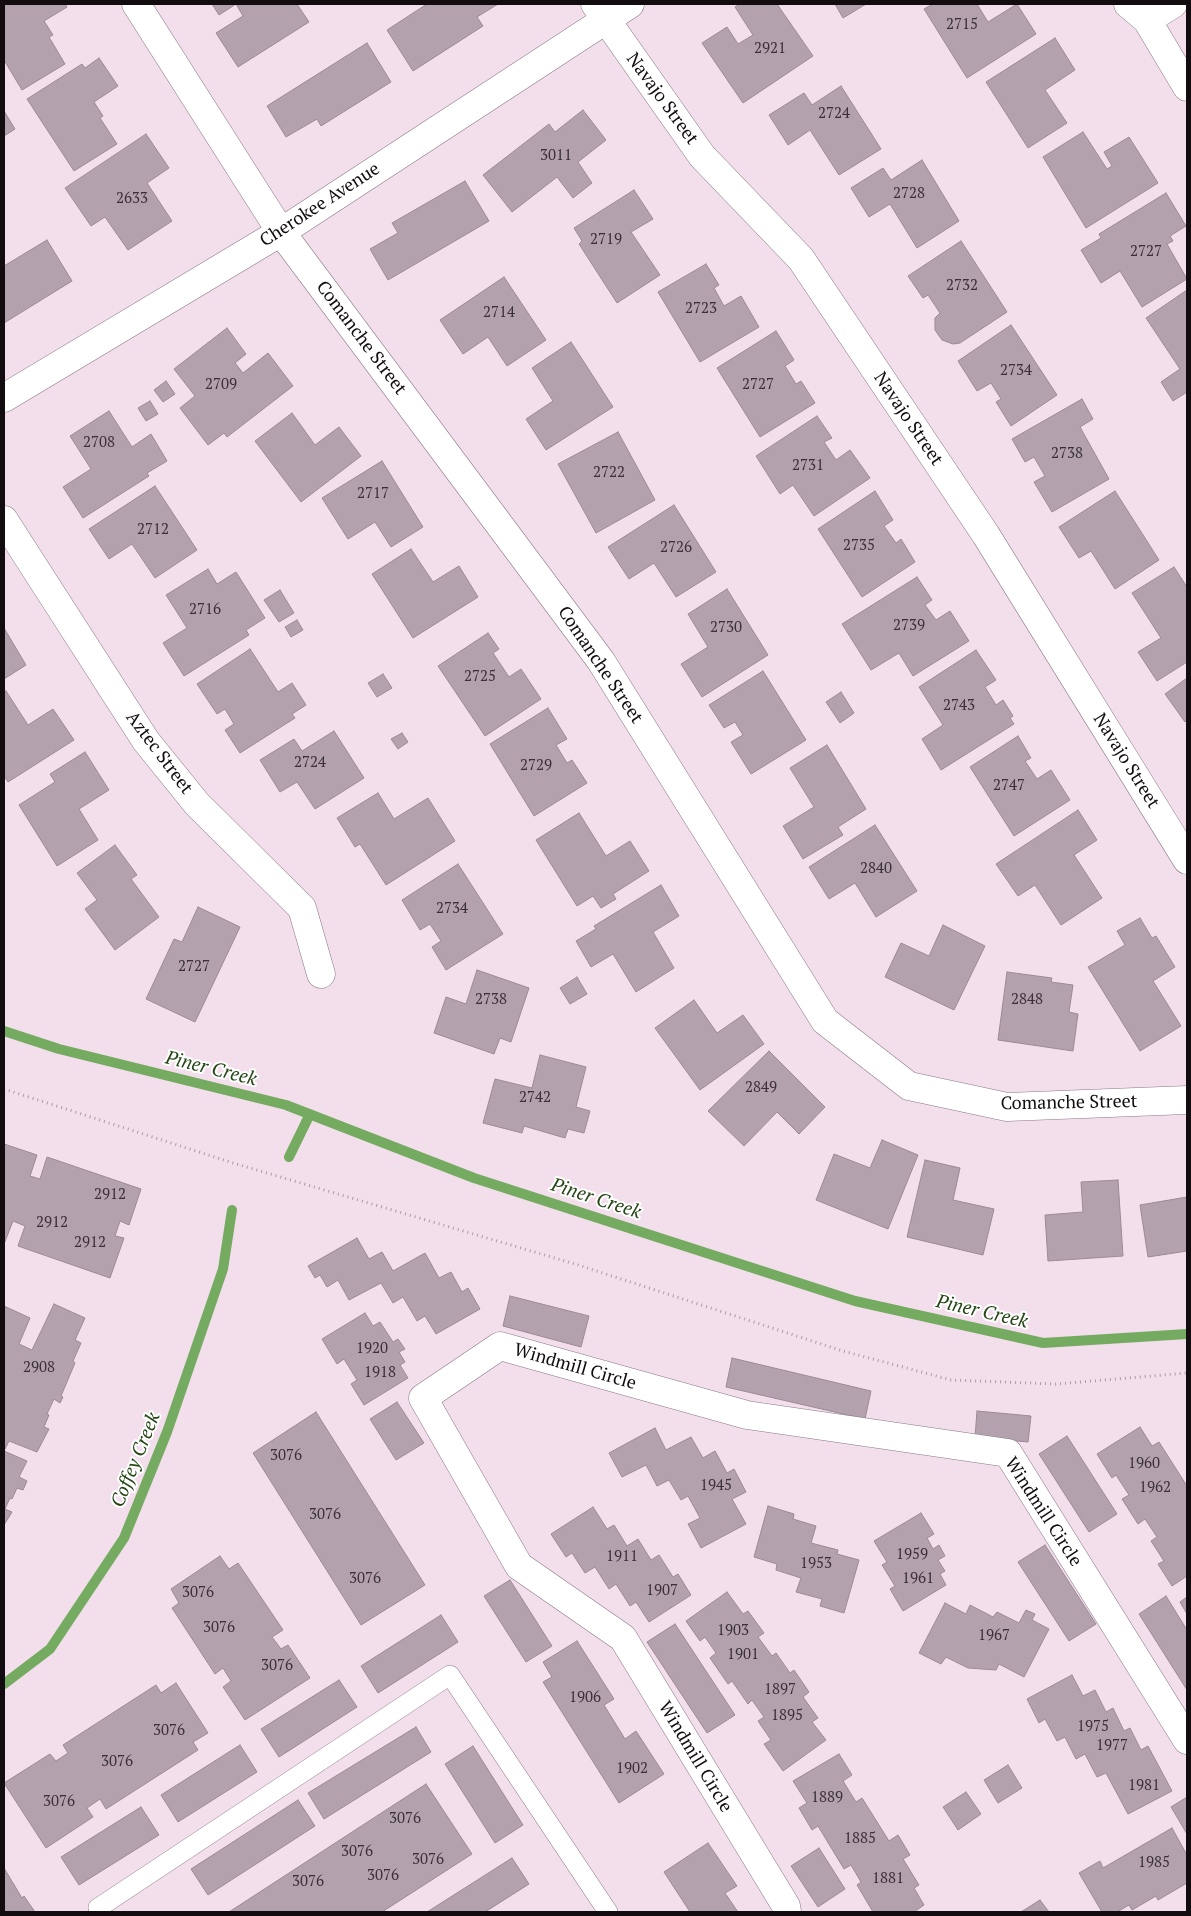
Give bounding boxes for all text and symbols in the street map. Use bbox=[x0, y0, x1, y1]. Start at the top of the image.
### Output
house number: 2715 bbox=[946, 16, 978, 34]
house number: 2921 bbox=[754, 40, 786, 58]
street label: Navajo Street bbox=[622, 49, 702, 149]
house number: 2724 bbox=[818, 105, 850, 123]
house number: 3011 bbox=[540, 147, 572, 165]
street label: Cherokee Avenue bbox=[256, 158, 384, 252]
house number: 2728 bbox=[893, 185, 925, 203]
house number: 2633 bbox=[116, 190, 148, 208]
house number: 2719 bbox=[590, 231, 622, 249]
house number: 2727 bbox=[1130, 243, 1162, 261]
street label: Comanche Street bbox=[311, 277, 411, 399]
house number: 2732 bbox=[946, 277, 978, 295]
house number: 2723 bbox=[685, 300, 717, 318]
house number: 2714 bbox=[483, 304, 515, 322]
house number: 2734 bbox=[1000, 362, 1032, 380]
street label: Navajo Street bbox=[869, 368, 947, 470]
house number: 2709 bbox=[205, 376, 237, 394]
house number: 2727 bbox=[742, 376, 774, 394]
house number: 2708 bbox=[83, 434, 115, 452]
house number: 2738 bbox=[1051, 445, 1083, 463]
house number: 2731 bbox=[792, 457, 824, 475]
house number: 2722 bbox=[593, 464, 625, 482]
house number: 2717 bbox=[357, 485, 389, 503]
house number: 2712 bbox=[137, 521, 169, 539]
house number: 2735 bbox=[843, 537, 875, 555]
house number: 2726 bbox=[660, 539, 692, 557]
house number: 2716 bbox=[189, 601, 221, 619]
street label: Comanche Street bbox=[553, 602, 647, 728]
house number: 2739 bbox=[893, 617, 925, 635]
house number: 2730 bbox=[710, 619, 742, 637]
house number: 2725 bbox=[464, 668, 496, 686]
house number: 2743 bbox=[943, 697, 975, 715]
street label: Aztec Street bbox=[121, 708, 197, 798]
street label: Navajo Street bbox=[1088, 709, 1164, 813]
house number: 2724 bbox=[294, 754, 326, 772]
house number: 2729 bbox=[520, 757, 552, 775]
house number: 2747 bbox=[993, 777, 1025, 795]
house number: 2840 bbox=[860, 860, 892, 878]
house number: 2734 bbox=[436, 900, 468, 918]
house number: 2727 bbox=[178, 958, 210, 976]
house number: 2738 bbox=[475, 991, 507, 1009]
house number: 2848 bbox=[1011, 991, 1043, 1009]
water label: Piner Creek bbox=[163, 1047, 259, 1091]
house number: 2849 bbox=[745, 1079, 777, 1097]
house number: 2742 bbox=[519, 1089, 551, 1107]
street label: Comanche Street bbox=[1000, 1091, 1138, 1115]
water label: Piner Creek bbox=[548, 1174, 644, 1224]
house number: 2912 bbox=[94, 1186, 126, 1204]
house number: 2912 bbox=[36, 1214, 68, 1232]
house number: 2912 bbox=[74, 1234, 106, 1252]
water label: Piner Creek bbox=[934, 1290, 1030, 1334]
street label: Windmill Circle bbox=[512, 1339, 638, 1395]
house number: 1920 bbox=[356, 1340, 388, 1358]
house number: 2908 bbox=[23, 1359, 55, 1377]
house number: 1918 bbox=[364, 1364, 396, 1382]
water label: Coffey Creek bbox=[107, 1409, 165, 1511]
house number: 3076 bbox=[270, 1447, 302, 1465]
street label: Windmill Circle bbox=[1000, 1453, 1086, 1571]
house number: 1960 bbox=[1128, 1455, 1160, 1473]
house number: 1945 bbox=[700, 1477, 732, 1495]
house number: 1962 bbox=[1139, 1479, 1171, 1497]
house number: 3076 bbox=[309, 1506, 341, 1524]
house number: 1959 bbox=[896, 1546, 928, 1564]
house number: 1911 bbox=[606, 1548, 638, 1566]
house number: 1953 bbox=[800, 1555, 832, 1573]
house number: 3076 bbox=[349, 1570, 381, 1588]
house number: 1961 bbox=[902, 1570, 934, 1588]
house number: 1907 bbox=[646, 1582, 678, 1600]
house number: 3076 bbox=[182, 1584, 214, 1602]
house number: 3076 bbox=[203, 1619, 235, 1637]
house number: 1903 bbox=[717, 1622, 749, 1640]
house number: 1967 bbox=[978, 1627, 1010, 1645]
house number: 1901 bbox=[727, 1646, 759, 1664]
house number: 3076 bbox=[261, 1657, 293, 1675]
house number: 1897 bbox=[764, 1681, 796, 1699]
house number: 1906 bbox=[569, 1689, 601, 1707]
street label: Windmill Circle bbox=[653, 1697, 737, 1817]
house number: 1895 bbox=[771, 1707, 803, 1725]
house number: 1975 bbox=[1077, 1718, 1109, 1736]
house number: 3076 bbox=[153, 1722, 185, 1740]
house number: 1977 bbox=[1096, 1737, 1128, 1755]
house number: 3076 bbox=[101, 1753, 133, 1771]
house number: 1902 bbox=[616, 1760, 648, 1778]
house number: 1981 bbox=[1128, 1777, 1160, 1795]
house number: 1889 bbox=[811, 1789, 843, 1807]
house number: 3076 bbox=[43, 1793, 75, 1811]
house number: 3076 bbox=[389, 1810, 421, 1828]
house number: 1885 bbox=[844, 1830, 876, 1848]
house number: 3076 bbox=[341, 1843, 373, 1861]
house number: 3076 bbox=[412, 1851, 444, 1869]
house number: 1985 bbox=[1138, 1854, 1170, 1872]
house number: 3076 bbox=[367, 1867, 399, 1885]
house number: 1881 bbox=[872, 1870, 904, 1888]
house number: 3076 bbox=[292, 1873, 324, 1891]

